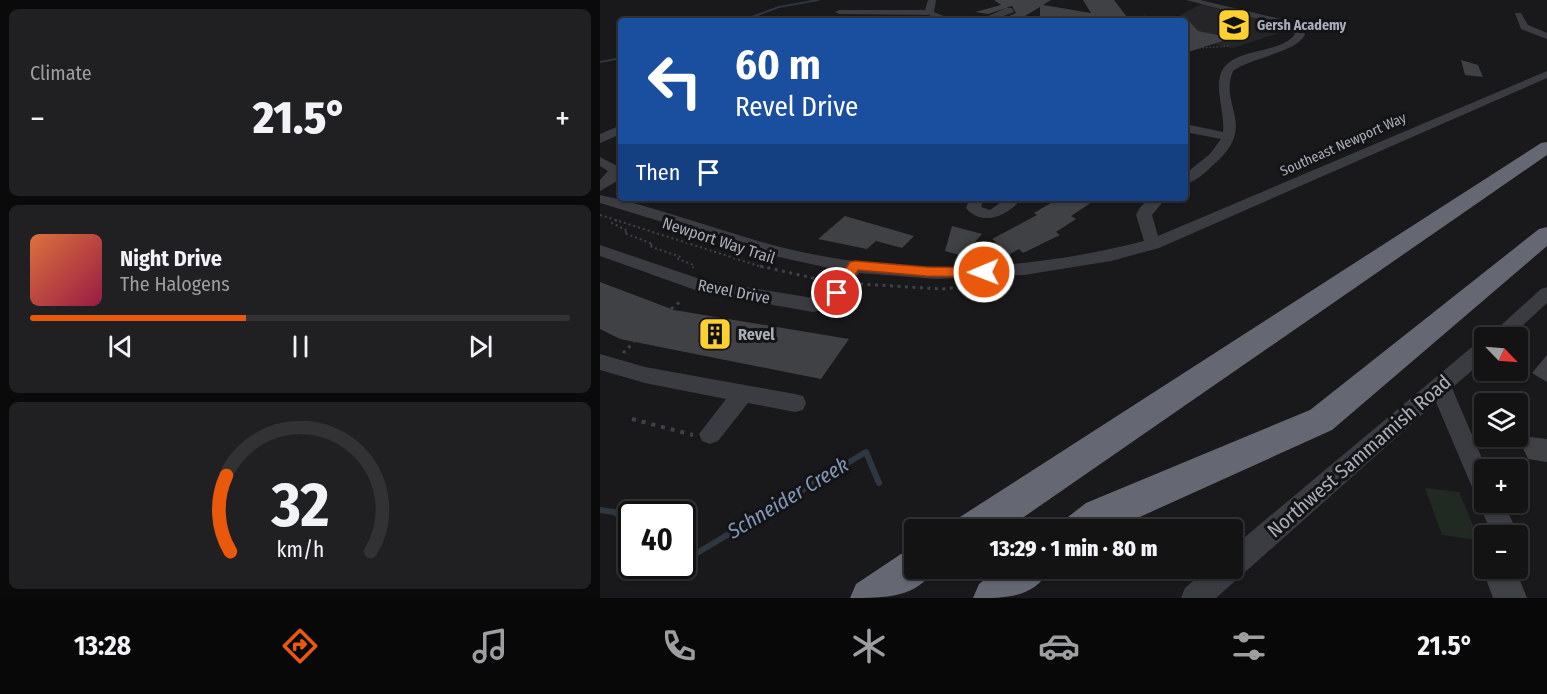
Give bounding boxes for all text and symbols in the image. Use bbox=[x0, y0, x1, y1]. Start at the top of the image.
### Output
school or university icon: Gersh Academy bbox=[1216, 7, 1252, 43]
place label: Gersh Academy bbox=[1257, 17, 1347, 34]
text: 60 m bbox=[735, 40, 821, 90]
icon: left bbox=[636, 42, 714, 120]
text: Climate bbox=[30, 61, 92, 85]
text: 21.5° bbox=[253, 91, 347, 145]
text: Revel Drive bbox=[735, 91, 858, 123]
text: − bbox=[30, 99, 45, 139]
text: + bbox=[555, 99, 570, 139]
street label: Southeast Newport Way bbox=[1278, 109, 1410, 180]
icon: arrive bbox=[692, 156, 725, 189]
text: Then bbox=[636, 159, 680, 186]
street label: Newport Way Trail bbox=[660, 213, 778, 268]
position arrow bbox=[952, 240, 1016, 304]
text: Night Drive bbox=[120, 245, 222, 272]
pin bbox=[811, 267, 862, 318]
text: The Halogens bbox=[120, 272, 230, 296]
street label: Revel Drive bbox=[696, 275, 772, 308]
icon: arrive bbox=[820, 276, 853, 309]
building icon: Revel bbox=[697, 316, 733, 352]
place label: Revel bbox=[738, 325, 775, 344]
north arrow bbox=[1474, 327, 1528, 381]
map controls bbox=[1474, 327, 1528, 579]
icon: previous bbox=[104, 330, 137, 363]
icon: pause bbox=[284, 330, 317, 363]
icon: next bbox=[464, 330, 497, 363]
street label: Northwest Sammamish Road bbox=[1262, 370, 1456, 542]
button: layers bbox=[1474, 393, 1528, 447]
water label: Schneider Creek bbox=[722, 452, 853, 545]
button: + bbox=[1474, 459, 1528, 513]
text: 32 bbox=[270, 469, 329, 544]
speed limit sign: 40 bbox=[618, 501, 696, 579]
button: − bbox=[1474, 525, 1528, 579]
text: 13:29 · 1 min · 80 m bbox=[990, 535, 1157, 562]
text: km/h bbox=[276, 538, 324, 564]
icon: directions bbox=[279, 625, 321, 667]
icon: music bbox=[469, 625, 511, 667]
icon: phone bbox=[658, 625, 700, 667]
icon: climate bbox=[848, 625, 890, 667]
icon: car bbox=[1038, 625, 1080, 667]
icon: filters bbox=[1228, 625, 1270, 667]
text: 13:28 bbox=[74, 630, 131, 662]
text: 21.5° bbox=[1418, 630, 1473, 662]

